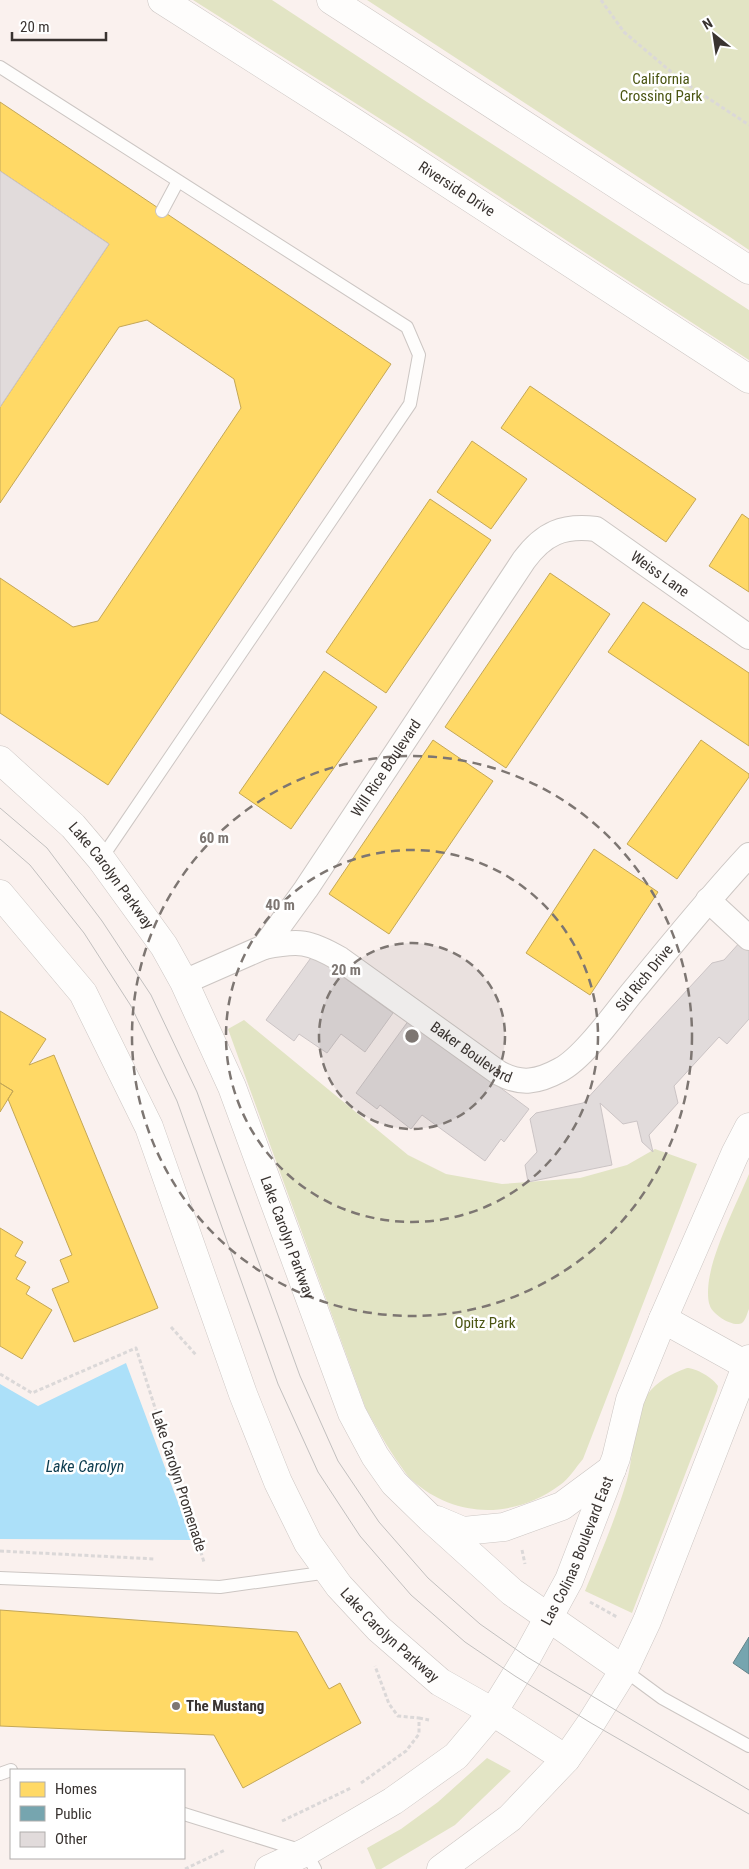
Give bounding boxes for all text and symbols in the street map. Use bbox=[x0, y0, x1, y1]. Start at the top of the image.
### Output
scale bar bbox=[12, 10, 106, 42]
north arrow bbox=[689, 10, 739, 60]
text: N bbox=[700, 15, 715, 33]
text: 20 m bbox=[20, 18, 50, 36]
park label: California Crossing Park bbox=[620, 70, 702, 105]
street label: Riverside Drive bbox=[415, 158, 498, 220]
street label: Weiss Lane bbox=[627, 547, 693, 601]
street label: Will Rice Boulevard bbox=[347, 716, 425, 820]
street label: Lake Carolyn Parkway bbox=[65, 819, 158, 932]
text: 60 m bbox=[199, 829, 229, 847]
text: 40 m bbox=[265, 896, 295, 914]
street label: Sid Rich Drive bbox=[612, 941, 677, 1015]
text: 20 m bbox=[331, 961, 361, 979]
street label: Baker Boulevard bbox=[427, 1018, 515, 1087]
centre of rings bbox=[403, 1027, 421, 1045]
street label: Lake Carolyn Parkway bbox=[257, 1174, 318, 1301]
park label: Opitz Park bbox=[454, 1314, 516, 1332]
street label: Lake Carolyn Promenade bbox=[148, 1408, 210, 1554]
water label: Lake Carolyn bbox=[46, 1457, 124, 1476]
street label: Las Colinas Boulevard East bbox=[537, 1474, 617, 1628]
street label: Lake Carolyn Parkway bbox=[336, 1584, 443, 1686]
place label: The Mustang bbox=[186, 1697, 264, 1715]
marker: The Mustang bbox=[170, 1700, 182, 1712]
legend bbox=[10, 1769, 185, 1859]
text: Homes bbox=[55, 1780, 97, 1798]
text: Public bbox=[55, 1805, 92, 1823]
text: Other bbox=[55, 1830, 88, 1848]

